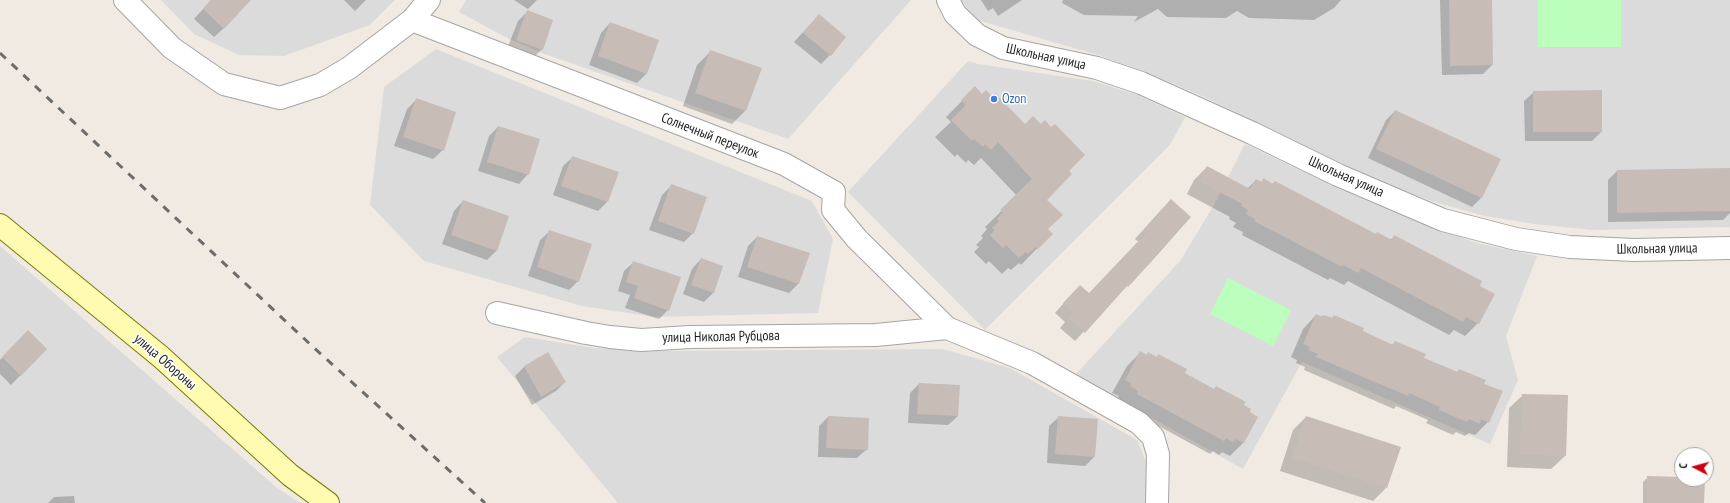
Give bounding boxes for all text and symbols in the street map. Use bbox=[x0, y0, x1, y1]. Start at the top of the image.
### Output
street label: Школьная улица bbox=[1005, 40, 1087, 74]
place label: Ozon bbox=[1002, 91, 1027, 107]
marker: Ozon bbox=[989, 94, 999, 104]
street label: Солнечный переулок bbox=[659, 110, 761, 162]
street label: Школьная улица bbox=[1306, 153, 1386, 201]
street label: Школьная улица bbox=[1616, 240, 1698, 258]
street label: улица Николая Рубцова bbox=[662, 328, 780, 346]
street label: улица Обороны bbox=[130, 330, 200, 394]
north arrow bbox=[1674, 447, 1714, 487]
text: С bbox=[1676, 463, 1690, 469]

